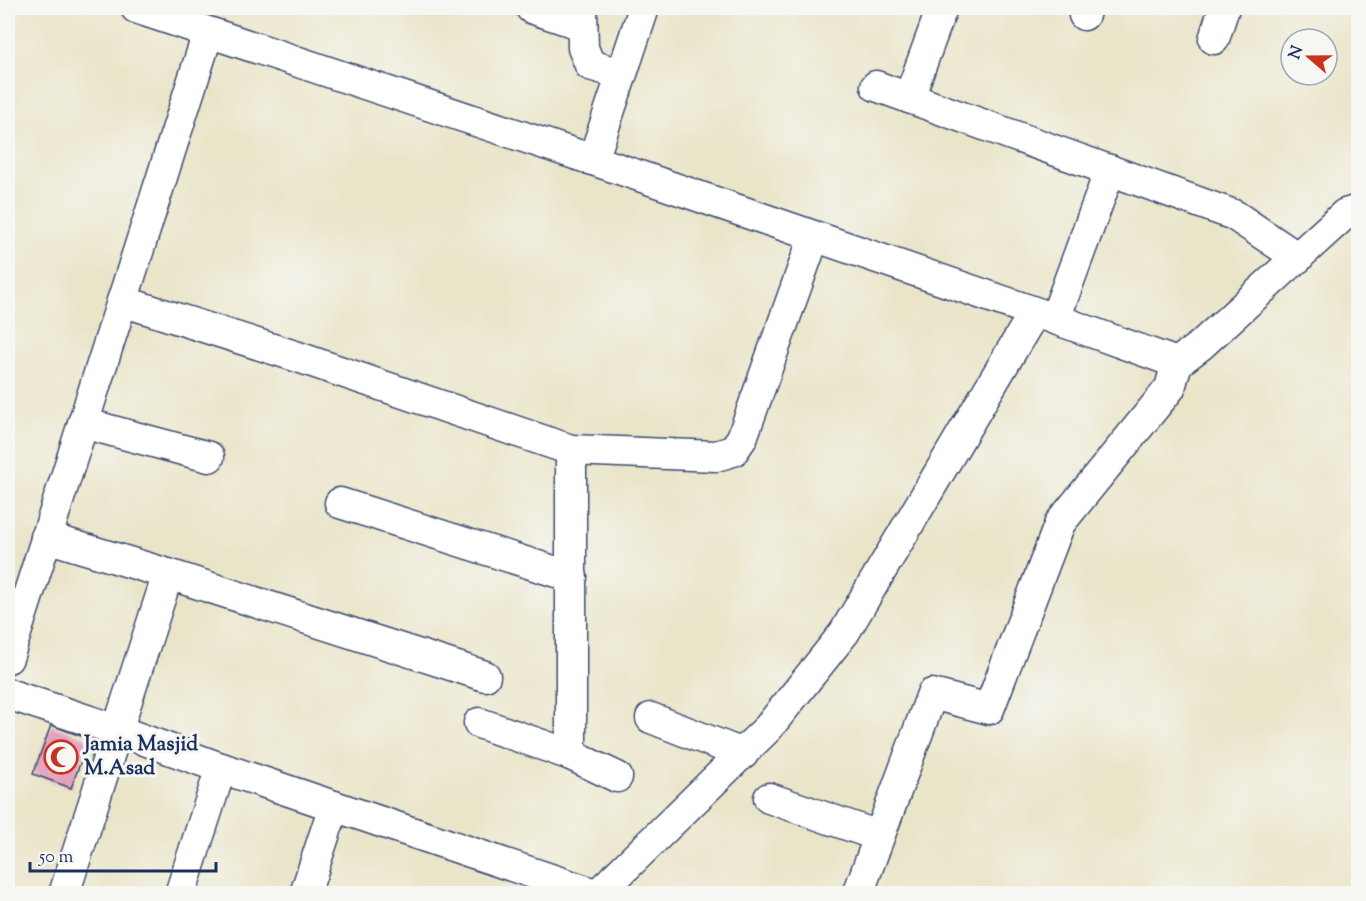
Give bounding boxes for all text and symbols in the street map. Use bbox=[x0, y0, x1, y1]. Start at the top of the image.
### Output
north arrow bbox=[1279, 27, 1339, 87]
text: N bbox=[1284, 43, 1310, 63]
place label: Jamia Masjid M.Asad bbox=[82, 730, 198, 784]
mosque icon: Jamia Masjid M.Asad bbox=[43, 739, 79, 775]
scale bar bbox=[30, 835, 216, 873]
text: 50 m bbox=[38, 845, 74, 871]

